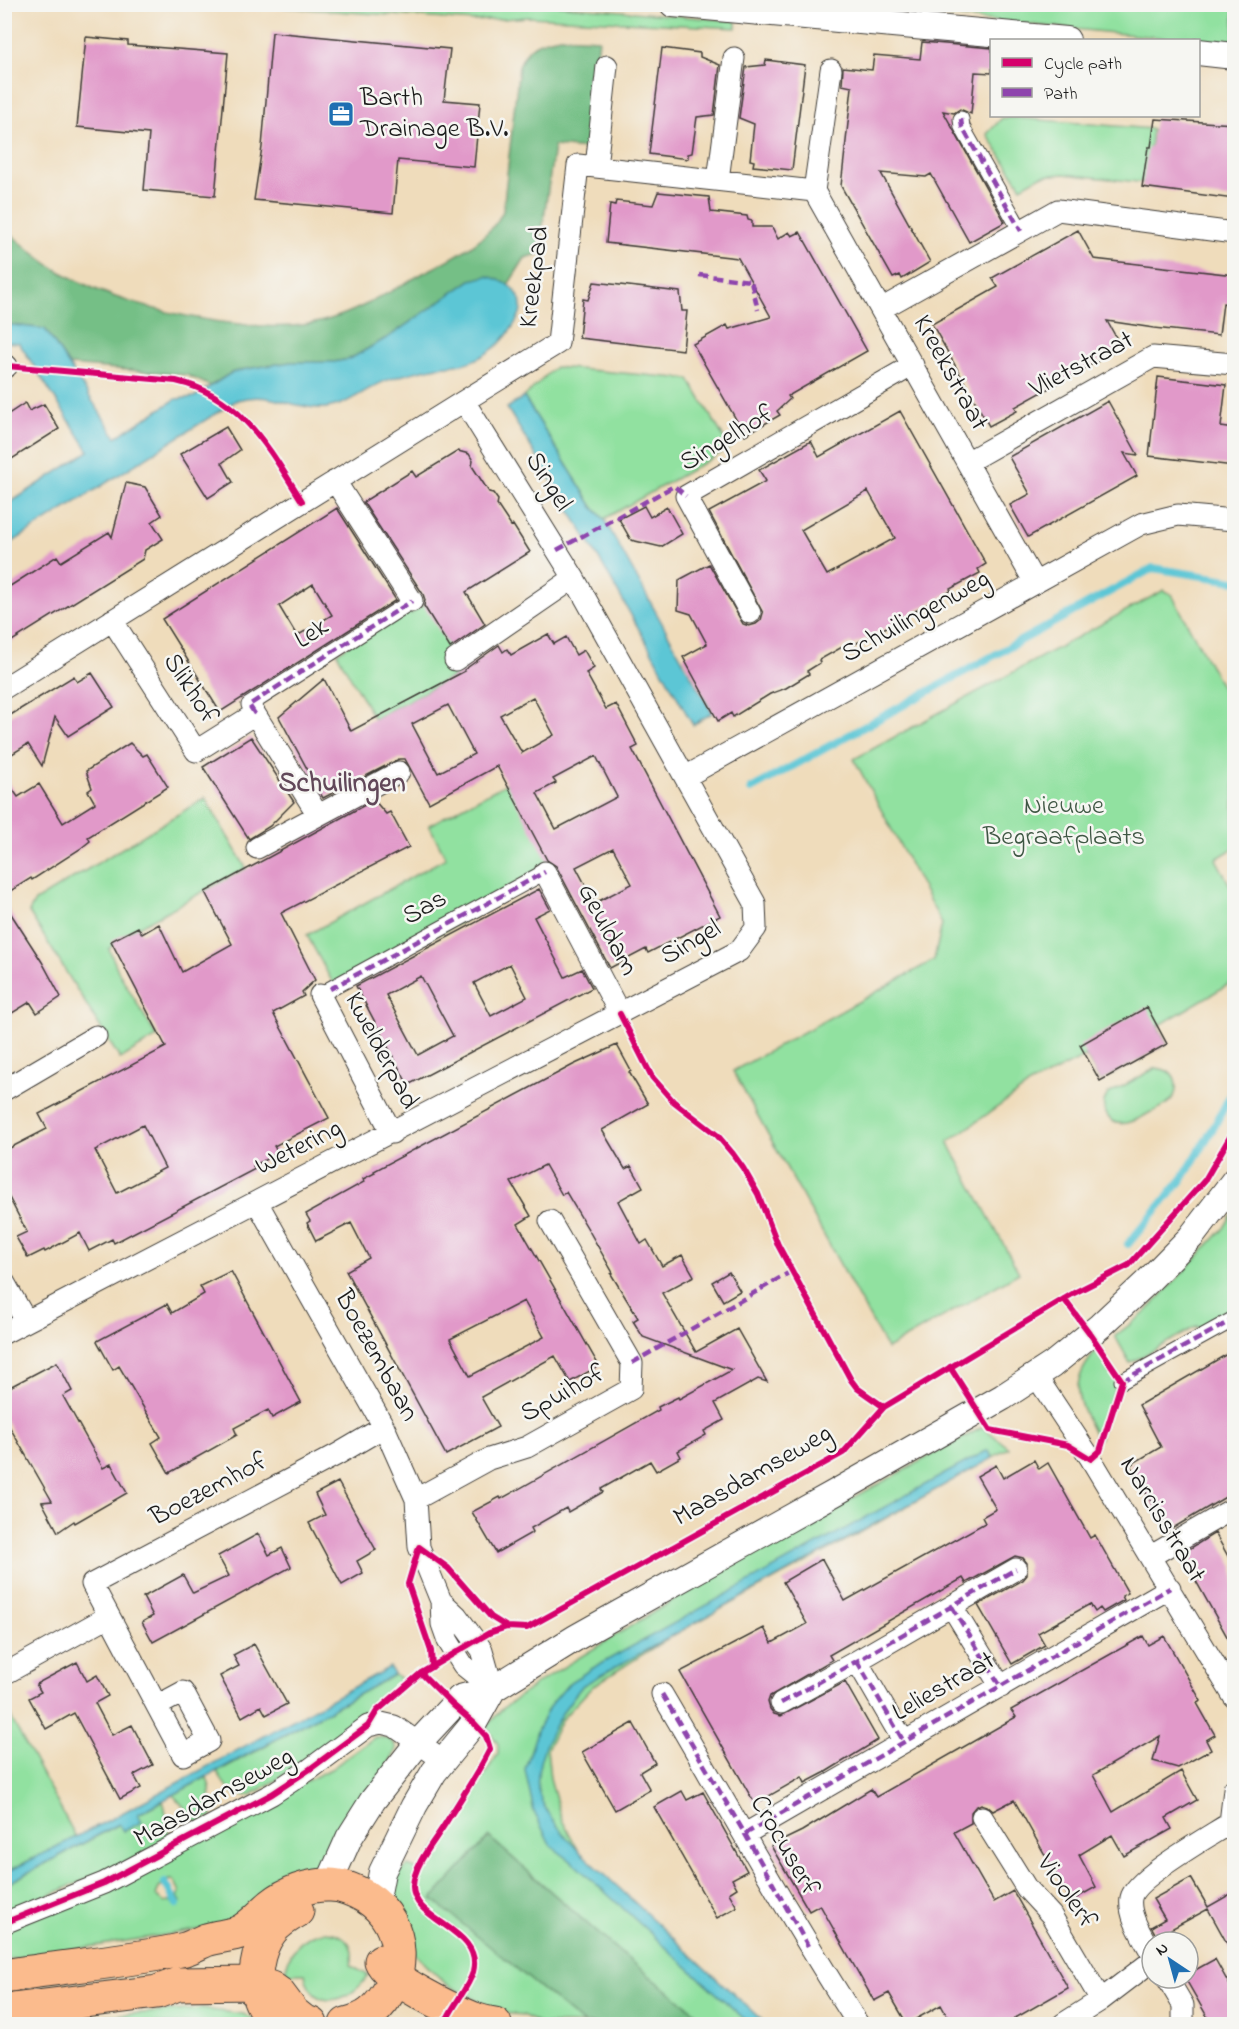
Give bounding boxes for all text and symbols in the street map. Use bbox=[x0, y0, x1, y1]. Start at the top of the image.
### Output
legend bbox=[990, 39, 1200, 117]
text: Cycle path bbox=[1044, 52, 1122, 78]
place label: Barth Drainage B.V. bbox=[359, 79, 508, 149]
text: Path bbox=[1044, 82, 1078, 108]
office icon: Barth Drainage B.V. bbox=[326, 99, 356, 129]
street label: Kreekpad bbox=[509, 224, 561, 330]
street label: Kreekstraat bbox=[902, 308, 998, 438]
street label: Vlietstraat bbox=[1022, 321, 1141, 409]
street label: Singelhof bbox=[673, 395, 782, 482]
street label: Singel bbox=[514, 444, 582, 520]
street label: Schuilingenweg bbox=[835, 560, 997, 674]
street label: Lek bbox=[287, 608, 337, 660]
street label: Slikhof bbox=[152, 646, 228, 733]
district label: Schuilingen bbox=[278, 764, 406, 806]
park label: Nieuwe Begraafplaats bbox=[982, 787, 1145, 857]
street label: Geuldam bbox=[566, 877, 648, 983]
street label: Sas bbox=[396, 880, 454, 936]
street label: Singel bbox=[653, 910, 729, 976]
street label: Kwelderpad bbox=[334, 986, 428, 1116]
street label: Wetering bbox=[249, 1110, 349, 1186]
street label: Boezembaan bbox=[323, 1282, 428, 1429]
street label: Spuihof bbox=[513, 1355, 613, 1433]
street label: Maasdamseweg bbox=[666, 1415, 840, 1537]
street label: Boezemhof bbox=[142, 1443, 275, 1538]
street label: Narcisstraat bbox=[1109, 1449, 1215, 1591]
street label: Leliestraat bbox=[885, 1642, 1003, 1732]
street label: Maasdamseweg bbox=[127, 1738, 301, 1858]
street label: Crocuserf bbox=[739, 1788, 829, 1904]
street label: Vioolerf bbox=[1025, 1846, 1106, 1938]
north arrow bbox=[1140, 1930, 1200, 1990]
text: N bbox=[1151, 1936, 1174, 1962]

